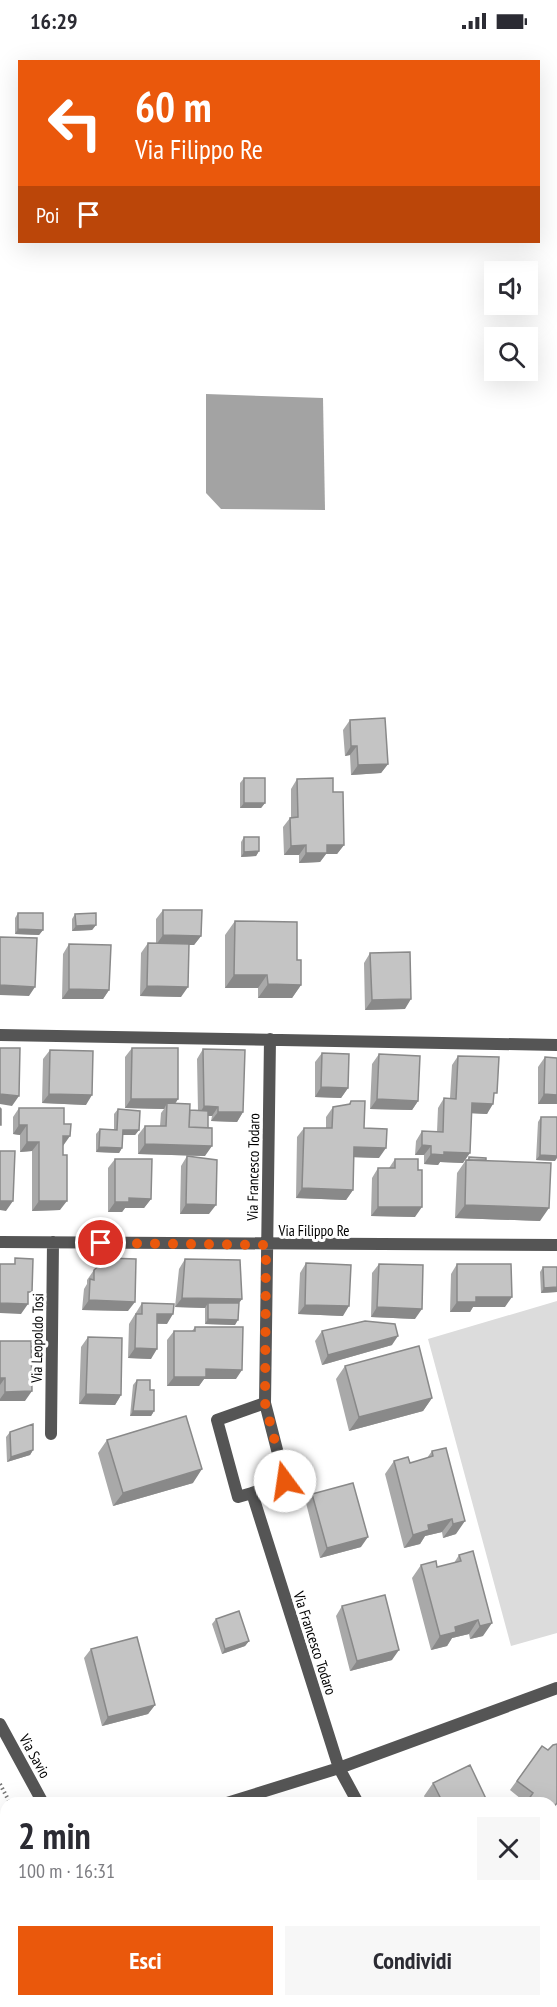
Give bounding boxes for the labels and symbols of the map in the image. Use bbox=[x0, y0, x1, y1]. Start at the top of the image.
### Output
street label: Via Francesco Todaro bbox=[243, 1113, 263, 1222]
pin bbox=[75, 1217, 126, 1268]
street label: Via Filippo Re bbox=[277, 1221, 350, 1240]
street label: Via Leopoldo Tosi bbox=[27, 1293, 47, 1384]
position arrow bbox=[253, 1449, 317, 1513]
street label: Via Francesco Todaro bbox=[289, 1588, 341, 1697]
street label: Via Savio bbox=[15, 1730, 55, 1781]

